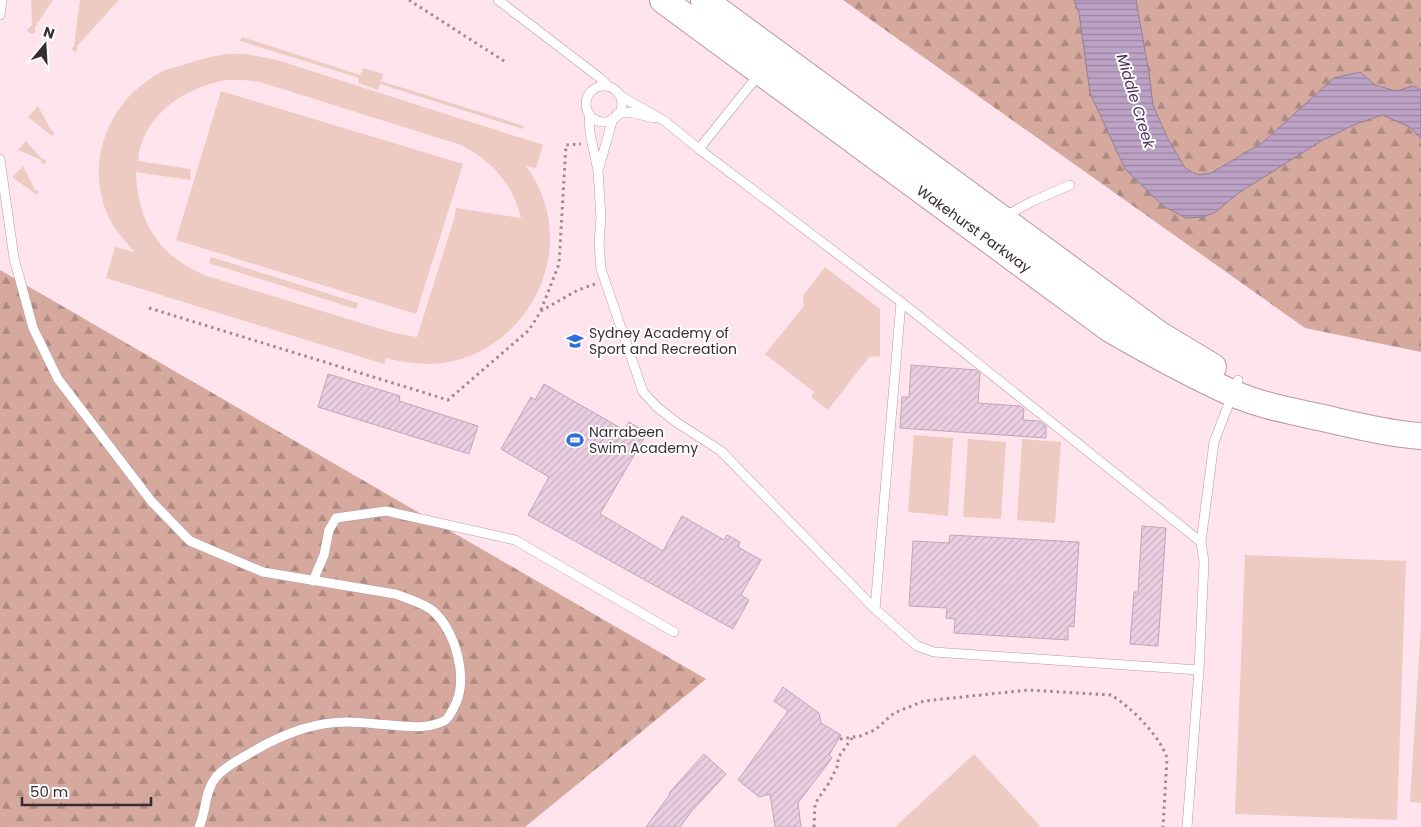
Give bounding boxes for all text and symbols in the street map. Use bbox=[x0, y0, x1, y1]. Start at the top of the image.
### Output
north arrow bbox=[20, 20, 70, 70]
text: N bbox=[41, 21, 57, 44]
water label: Middle Creek bbox=[1112, 51, 1161, 152]
street label: Wakehurst Parkway bbox=[913, 181, 1035, 277]
place label: Sydney Academy of Sport and Recreation bbox=[589, 323, 737, 359]
school or university icon: Sydney Academy of Sport and Recreation bbox=[565, 331, 585, 351]
place label: Narrabeen Swim Academy bbox=[589, 422, 698, 458]
sports icon: Narrabeen Swim Academy bbox=[565, 430, 585, 450]
scale bar bbox=[22, 774, 151, 806]
text: 50 m bbox=[30, 781, 68, 802]

